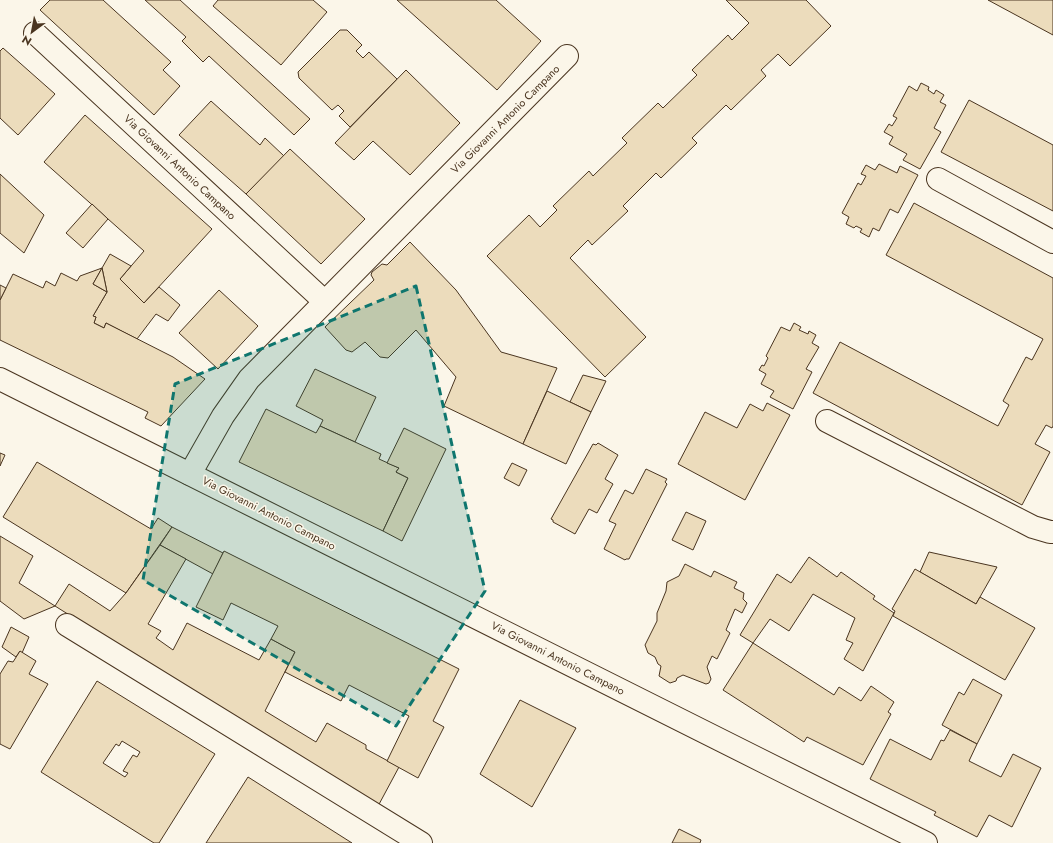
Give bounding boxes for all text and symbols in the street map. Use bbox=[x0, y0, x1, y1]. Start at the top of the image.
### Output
north arrow bbox=[12, 12, 52, 52]
text: N bbox=[19, 31, 35, 50]
street label: Via Giovanni Antonio Campano bbox=[447, 61, 563, 177]
street label: Via Giovanni Antonio Campano bbox=[120, 111, 240, 223]
street label: Via Giovanni Antonio Campano bbox=[199, 472, 339, 554]
street label: Via Giovanni Antonio Campano bbox=[488, 617, 628, 699]

